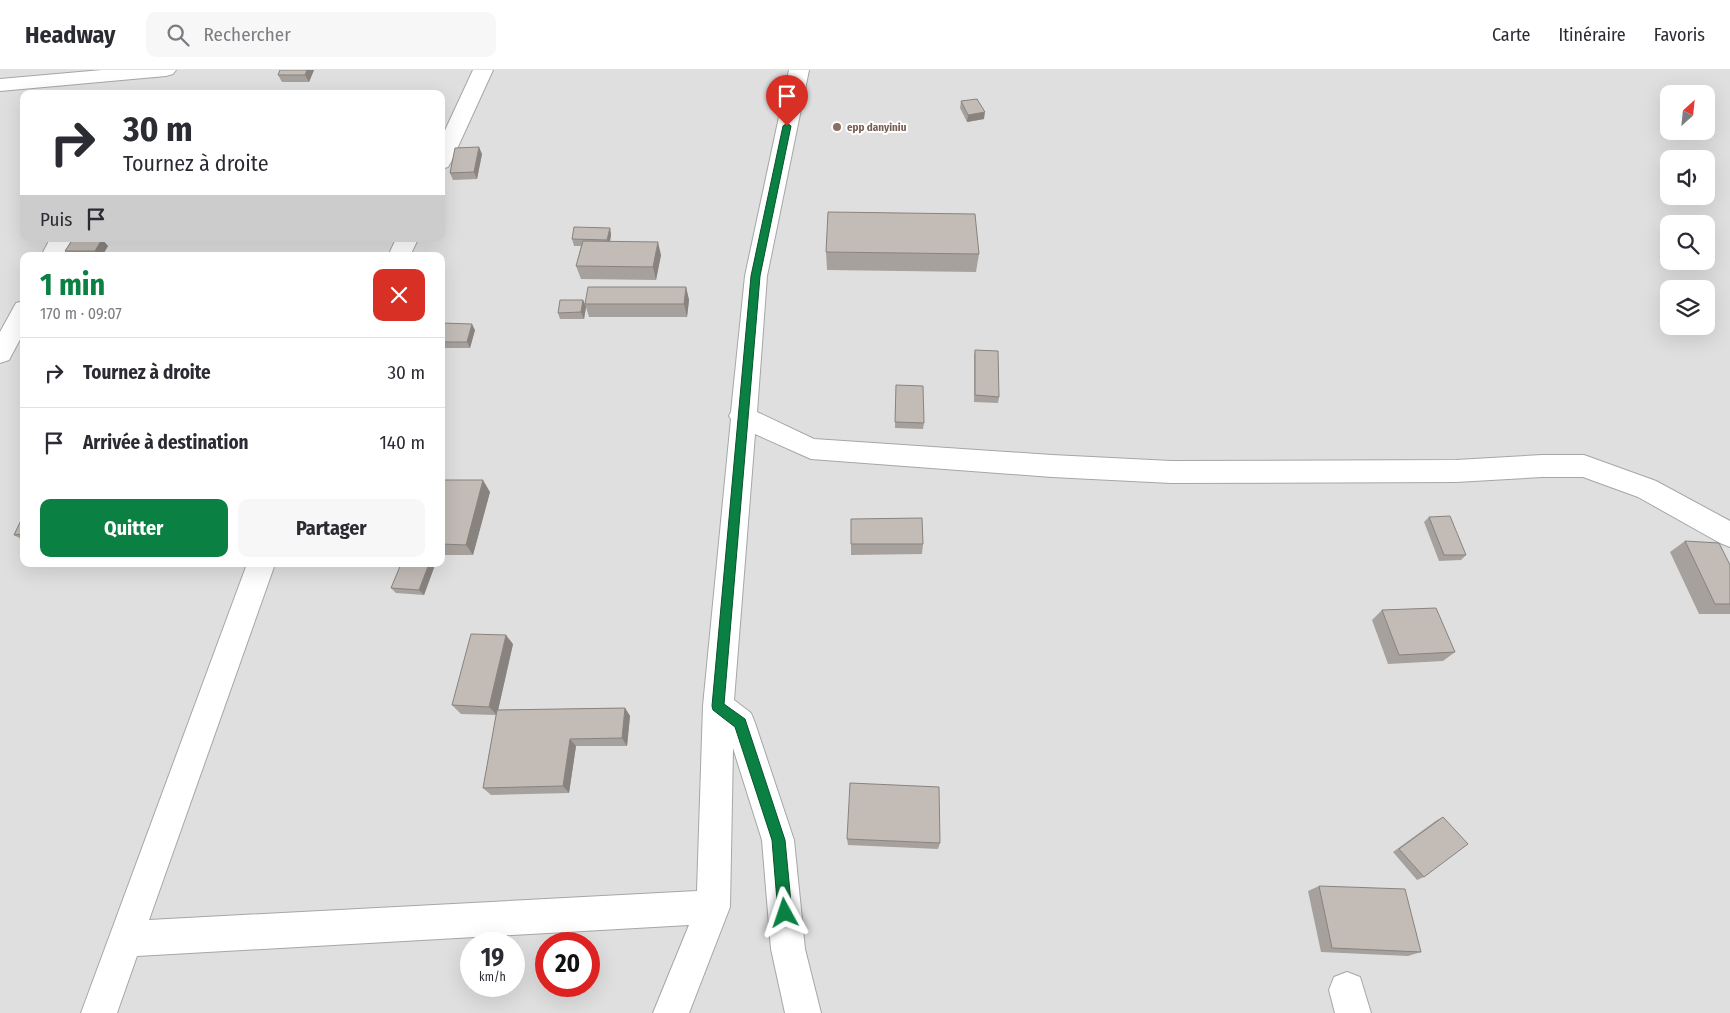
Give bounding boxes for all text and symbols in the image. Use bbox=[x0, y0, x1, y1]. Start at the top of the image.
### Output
search box bbox=[146, 12, 496, 57]
text: Headway bbox=[25, 21, 116, 49]
icon: search bbox=[164, 21, 192, 49]
text: Rechercher bbox=[204, 23, 291, 46]
text: Carte bbox=[1492, 24, 1530, 46]
text: Itinéraire bbox=[1558, 24, 1626, 46]
text: Favoris bbox=[1654, 24, 1705, 46]
pin bbox=[766, 75, 808, 126]
icon: arrive bbox=[773, 82, 801, 110]
north arrow bbox=[1660, 85, 1715, 140]
map controls bbox=[1660, 85, 1715, 335]
text: 30 m bbox=[123, 108, 193, 150]
icon: right bbox=[40, 110, 105, 175]
marker: epp danyiniu bbox=[831, 121, 843, 133]
place label: epp danyiniu bbox=[847, 121, 907, 134]
text: Tournez à droite bbox=[123, 150, 269, 177]
button: sound bbox=[1660, 150, 1715, 205]
icon: arrive bbox=[82, 205, 110, 233]
text: Puis bbox=[40, 208, 72, 231]
button: search bbox=[1660, 215, 1715, 270]
text: 1 min bbox=[40, 267, 105, 303]
button: close bbox=[373, 269, 425, 321]
button: layers bbox=[1660, 280, 1715, 335]
text: 170 m · 09:07 bbox=[40, 304, 122, 323]
icon: right bbox=[40, 359, 68, 387]
text: Tournez à droite bbox=[83, 361, 211, 384]
text: 30 m bbox=[387, 361, 425, 384]
icon: arrive bbox=[40, 429, 68, 457]
text: Arrivée à destination bbox=[83, 431, 249, 454]
text: 140 m bbox=[379, 431, 425, 454]
button: Quitter bbox=[40, 499, 228, 557]
button: Partager bbox=[238, 499, 425, 557]
position arrow bbox=[758, 886, 810, 938]
speed limit sign: 20 bbox=[535, 932, 600, 997]
text: 19 bbox=[481, 943, 504, 973]
text: km/h bbox=[479, 970, 506, 984]

